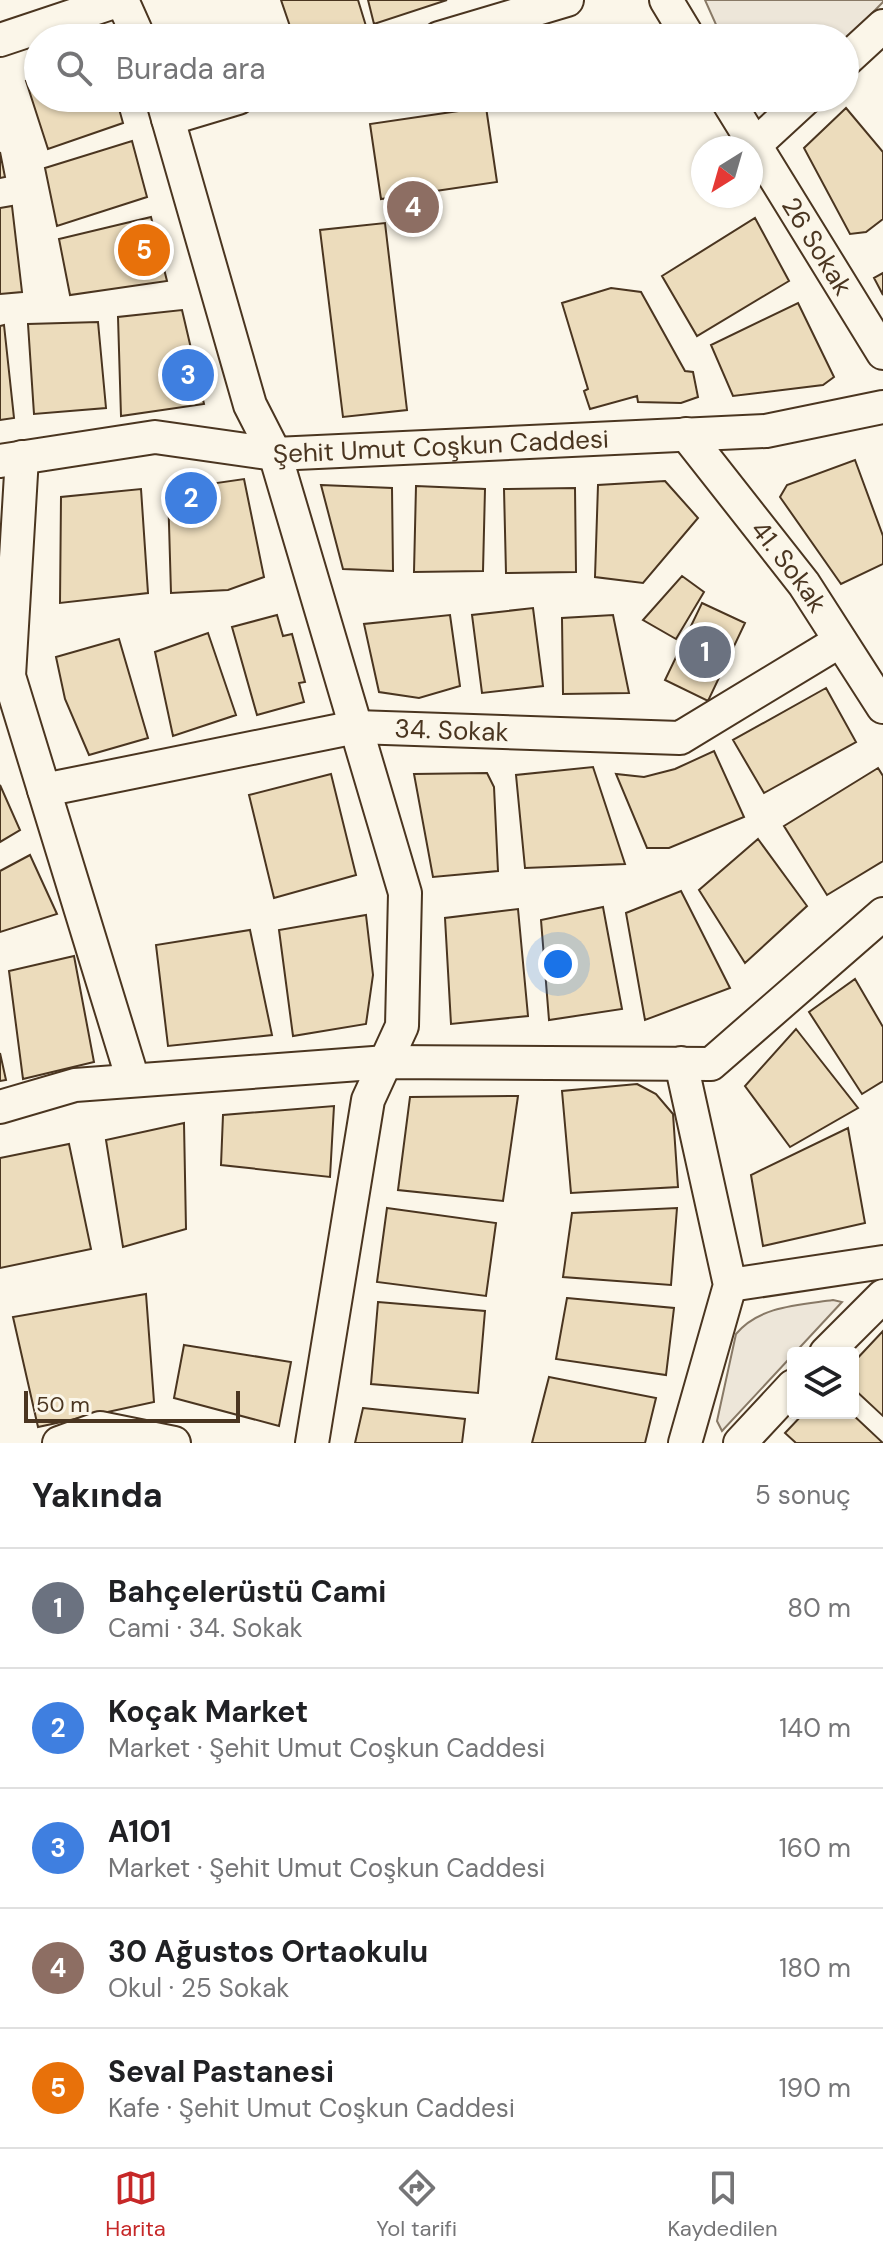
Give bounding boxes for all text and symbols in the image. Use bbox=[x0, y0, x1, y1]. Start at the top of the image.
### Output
search box bbox=[24, 24, 859, 112]
icon: search bbox=[52, 46, 96, 90]
text: Burada ara bbox=[116, 49, 266, 88]
north arrow bbox=[691, 136, 763, 208]
pin: 4 bbox=[387, 177, 439, 237]
street label: 26 Sokak bbox=[774, 191, 860, 302]
pin: 5 bbox=[118, 220, 170, 280]
pin: 3 bbox=[162, 345, 214, 405]
street label: Şehit Umut Coşkun Caddesi bbox=[272, 421, 609, 471]
pin: 2 bbox=[165, 468, 217, 528]
street label: 41. Sokak bbox=[743, 514, 835, 619]
pin: 1 bbox=[679, 622, 731, 682]
street label: 34. Sokak bbox=[394, 711, 509, 749]
your location bbox=[538, 944, 578, 984]
map controls bbox=[787, 1347, 859, 1419]
button: layers bbox=[787, 1347, 859, 1419]
scale bar bbox=[24, 1387, 240, 1423]
text: 50 m bbox=[36, 1390, 90, 1419]
text: Yakında bbox=[32, 1473, 163, 1518]
text: 5 sonuç bbox=[755, 1478, 851, 1512]
text: Bahçelerüstü Cami bbox=[108, 1572, 386, 1611]
text: 1 bbox=[53, 1591, 63, 1625]
text: 80 m bbox=[787, 1591, 851, 1625]
text: Cami · 34. Sokak bbox=[108, 1611, 303, 1645]
text: Koçak Market bbox=[108, 1692, 308, 1731]
text: 2 bbox=[50, 1711, 66, 1745]
text: 140 m bbox=[779, 1711, 851, 1745]
text: Market · Şehit Umut Coşkun Caddesi bbox=[108, 1731, 545, 1765]
text: A101 bbox=[108, 1812, 171, 1851]
text: 3 bbox=[50, 1831, 66, 1865]
text: 160 m bbox=[779, 1831, 851, 1865]
text: Market · Şehit Umut Coşkun Caddesi bbox=[108, 1851, 545, 1885]
text: 30 Ağustos Ortaokulu bbox=[108, 1932, 428, 1971]
text: 4 bbox=[50, 1951, 66, 1985]
text: 180 m bbox=[779, 1951, 851, 1985]
text: Okul · 25 Sokak bbox=[108, 1971, 289, 2005]
text: Seval Pastanesi bbox=[108, 2052, 334, 2091]
text: 5 bbox=[50, 2071, 66, 2105]
text: 190 m bbox=[779, 2071, 851, 2105]
text: Kafe · Şehit Umut Coşkun Caddesi bbox=[108, 2091, 515, 2125]
tab: Harita bbox=[105, 2166, 166, 2243]
tab: Yol tarifi bbox=[376, 2166, 457, 2243]
tab: Kaydedilen bbox=[667, 2166, 778, 2243]

